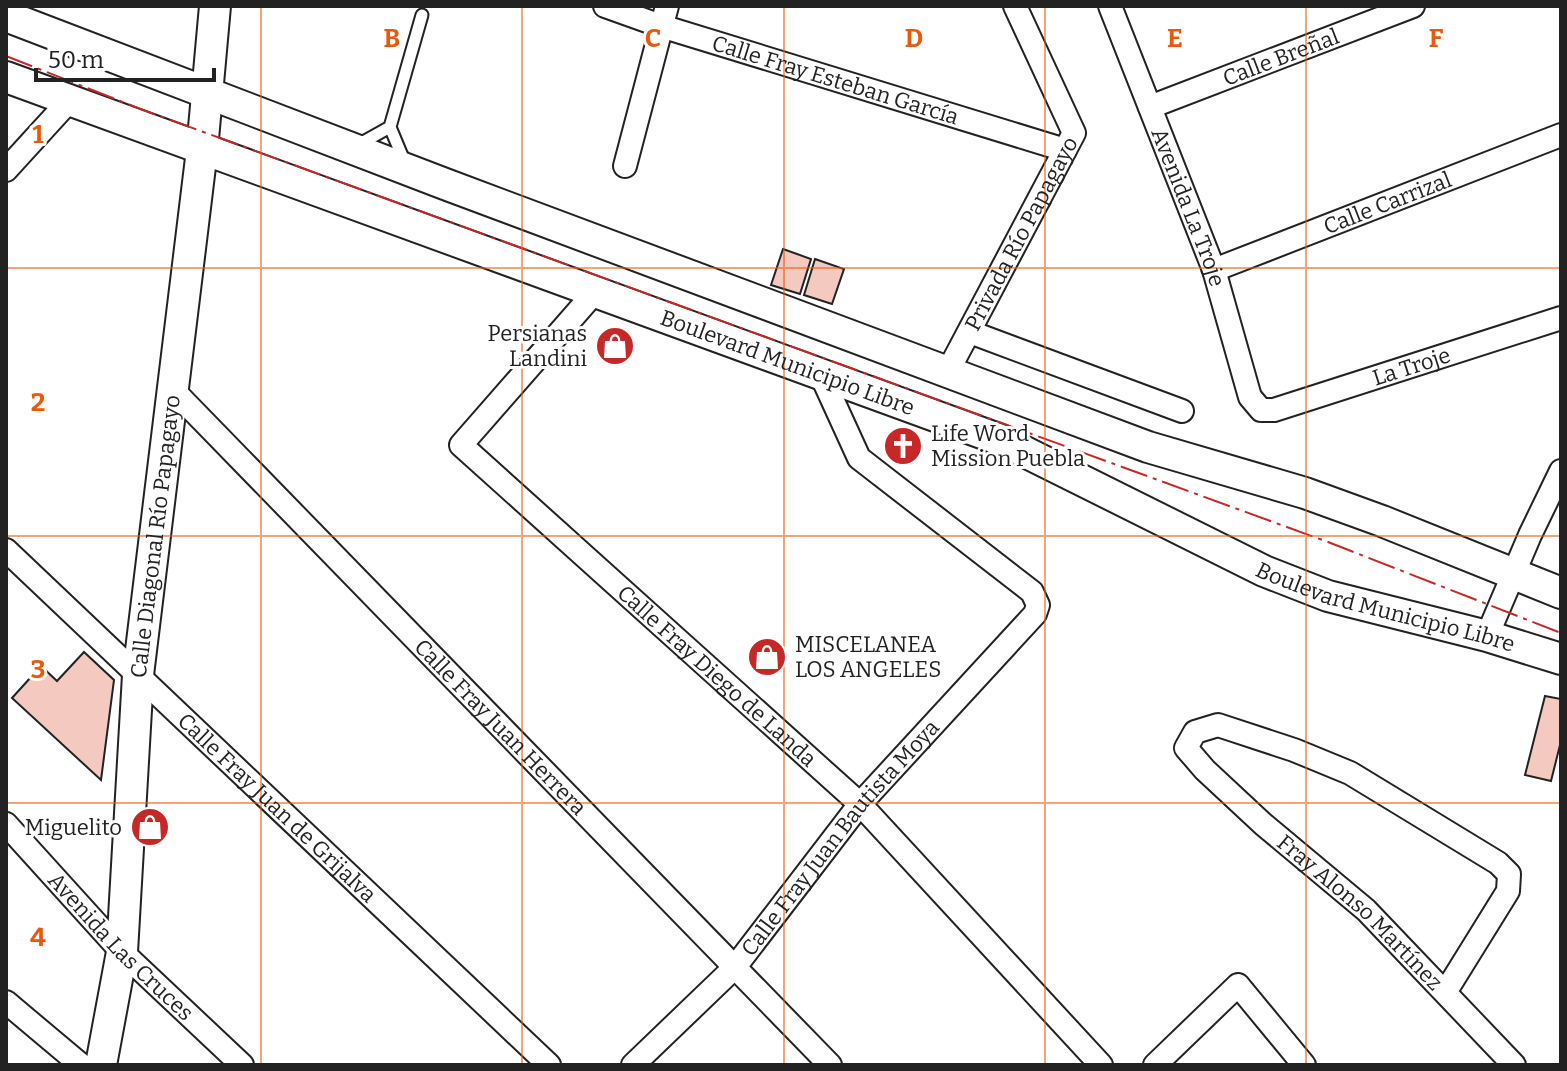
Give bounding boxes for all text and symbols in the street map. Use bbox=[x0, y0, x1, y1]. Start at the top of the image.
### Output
text: B bbox=[384, 23, 400, 54]
text: C bbox=[645, 23, 661, 54]
text: D bbox=[905, 23, 923, 54]
text: E bbox=[1167, 23, 1183, 54]
street label: Calle Breñal bbox=[1219, 23, 1343, 92]
text: F bbox=[1429, 23, 1444, 54]
street label: Calle Fray Esteban García bbox=[709, 29, 962, 131]
scale bar bbox=[36, 32, 214, 82]
text: 50 m bbox=[48, 46, 104, 74]
text: 1 bbox=[32, 119, 44, 150]
street label: Avenida La Troje bbox=[1145, 124, 1231, 289]
street label: Privada Río Papagayo bbox=[959, 132, 1084, 335]
street label: Calle Carrizal bbox=[1320, 166, 1455, 240]
street label: Boulevard Municipio Libre bbox=[657, 304, 918, 421]
place label: Persianas Landini bbox=[488, 320, 587, 372]
shop icon: Persianas Landini bbox=[594, 325, 636, 367]
street label: La Troje bbox=[1369, 341, 1454, 392]
text: 2 bbox=[31, 387, 45, 418]
street label: Calle Diagonal Río Papagayo bbox=[125, 393, 186, 680]
place label: Life Word Mission Puebla bbox=[931, 420, 1085, 472]
church icon: Life Word Mission Puebla bbox=[882, 425, 924, 467]
street label: Boulevard Municipio Libre bbox=[1251, 556, 1518, 658]
street label: Calle Fray Diego de Landa bbox=[612, 579, 822, 772]
place label: MISCELANEA LOS ANGELES bbox=[795, 631, 941, 683]
street label: Calle Fray Juan Herrera bbox=[409, 633, 592, 821]
shop icon: MISCELANEA LOS ANGELES bbox=[746, 636, 788, 678]
text: 3 bbox=[31, 654, 45, 685]
street label: Calle Fray Juan de Grijalva bbox=[172, 707, 382, 908]
street label: Calle Fray Juan Bautista Moya bbox=[735, 714, 945, 962]
shop icon: Miguelito bbox=[129, 806, 171, 848]
place label: Miguelito bbox=[25, 814, 122, 841]
street label: Fray Alonso Martínez bbox=[1272, 829, 1448, 996]
street label: Avenida Las Cruces bbox=[42, 867, 199, 1026]
text: 4 bbox=[30, 922, 46, 953]

